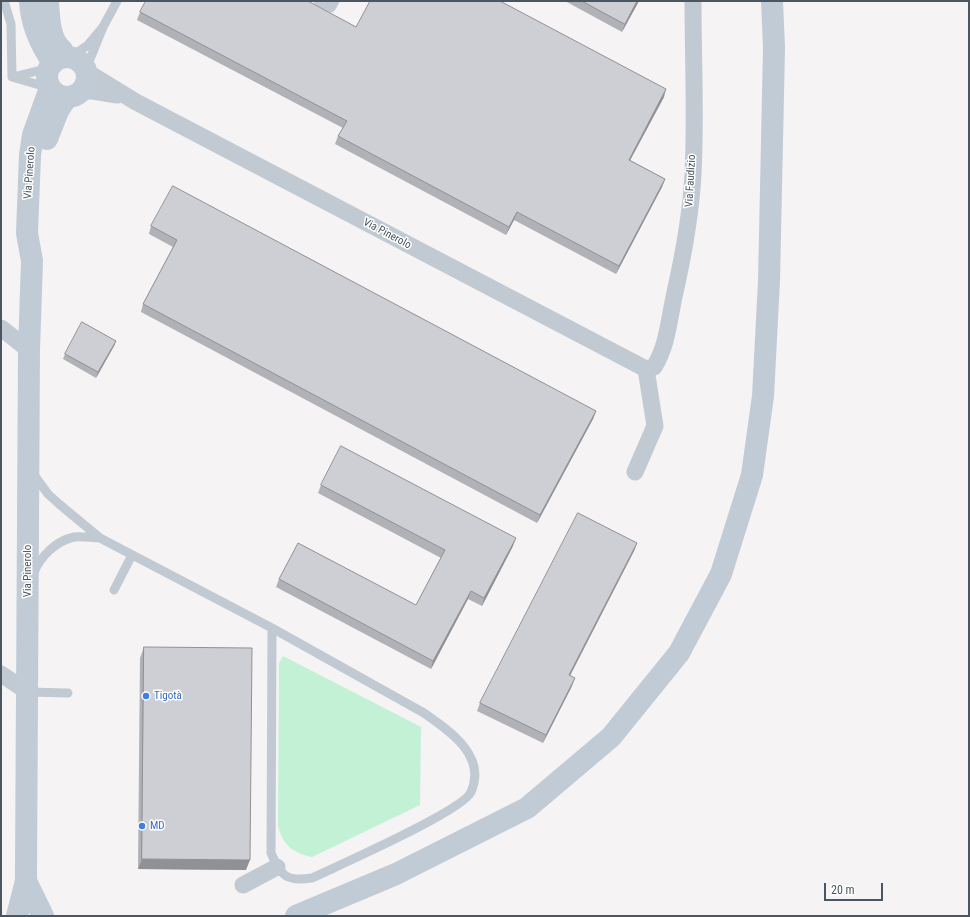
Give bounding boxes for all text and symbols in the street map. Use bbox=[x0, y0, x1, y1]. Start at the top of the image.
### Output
street label: Via Pinerolo bbox=[22, 146, 38, 200]
street label: Via Faudizio bbox=[683, 154, 699, 208]
street label: Via Pinerolo bbox=[361, 216, 413, 252]
street label: Via Pinerolo bbox=[21, 545, 35, 597]
place label: Tigotà bbox=[154, 689, 182, 703]
marker: Tigotà bbox=[141, 691, 151, 701]
place label: MD bbox=[150, 819, 165, 833]
marker: MD bbox=[137, 821, 147, 831]
scale bar bbox=[826, 875, 885, 901]
text: 20 m bbox=[831, 883, 855, 897]

